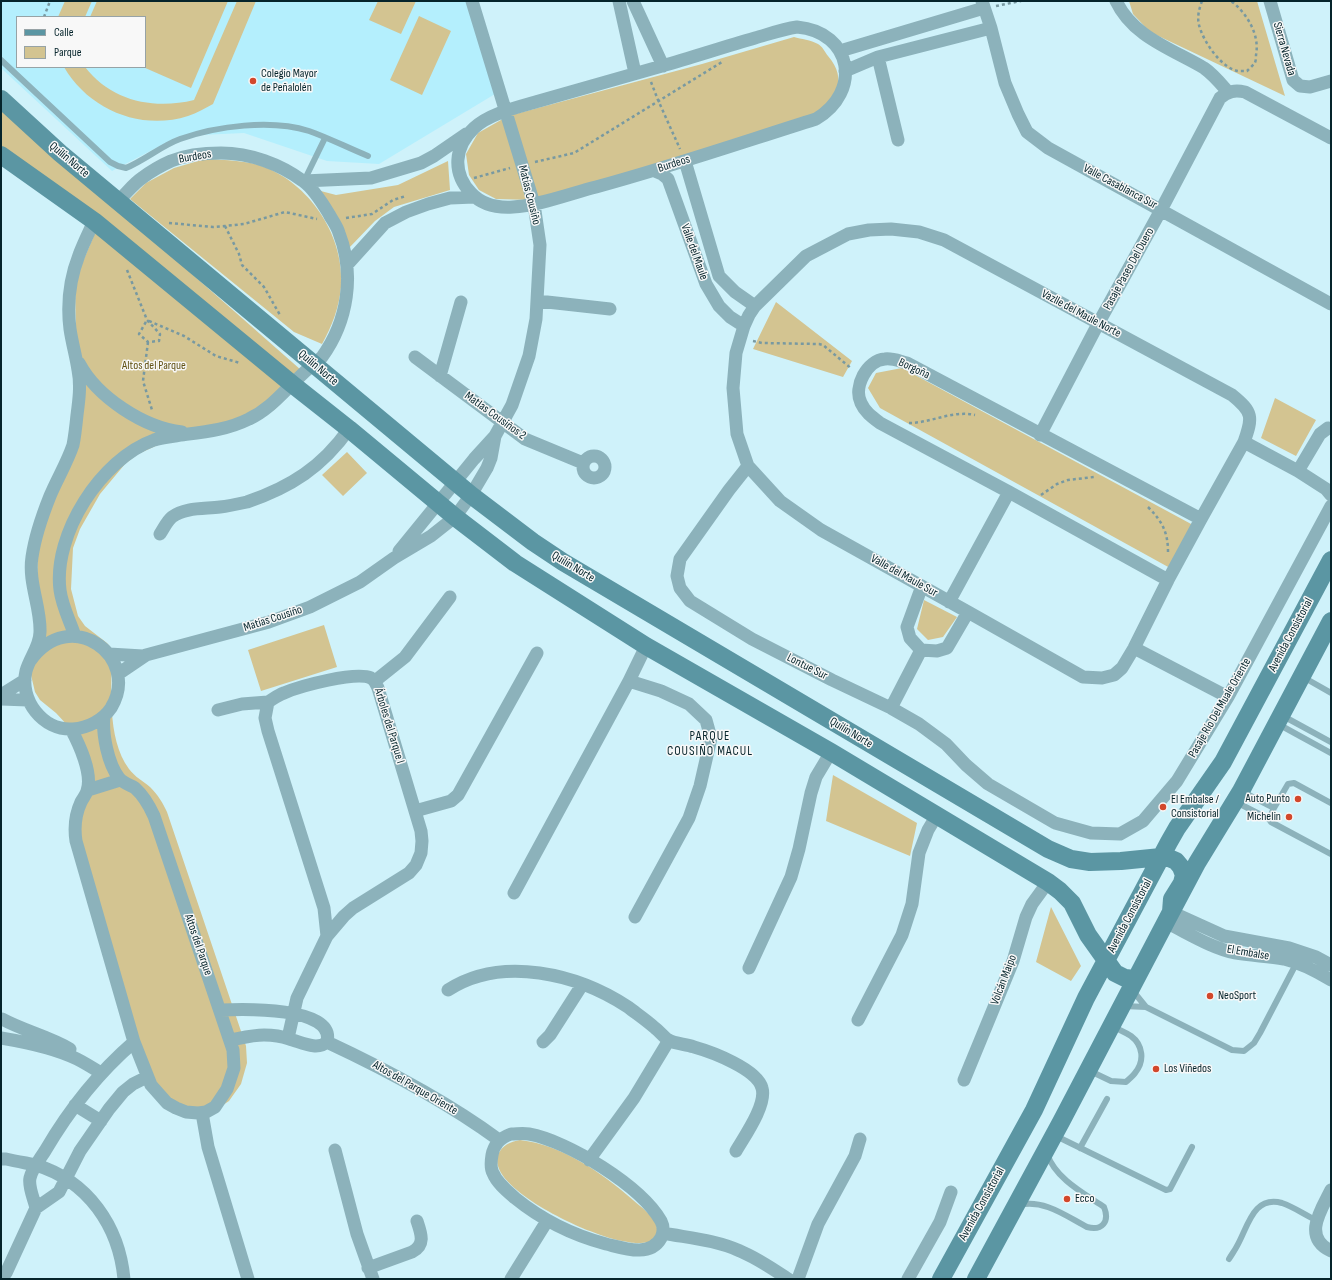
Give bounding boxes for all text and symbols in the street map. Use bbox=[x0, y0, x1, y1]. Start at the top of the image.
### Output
legend bbox=[16, 16, 146, 68]
street label: Sierra Nevada bbox=[1270, 21, 1298, 77]
text: Calle bbox=[54, 25, 74, 40]
text: Parque bbox=[54, 45, 82, 60]
place label: Colegio Mayor de Peñalolén bbox=[261, 67, 317, 95]
marker: Colegio Mayor de Peñalolén bbox=[248, 76, 258, 86]
street label: Quilín Norte bbox=[46, 139, 92, 181]
street label: Burdeos bbox=[178, 147, 212, 167]
street label: Burdeos bbox=[656, 152, 692, 176]
street label: Valle Casablanca Sur bbox=[1081, 161, 1159, 213]
street label: Matías Cousiño bbox=[515, 164, 543, 226]
street label: Valle del Maule bbox=[677, 222, 711, 282]
street label: Pasaje Paseo Del Duero bbox=[1100, 225, 1158, 313]
street label: Vazlle del Maule Norte bbox=[1039, 287, 1123, 341]
street label: Quilín Norte bbox=[295, 347, 341, 389]
street label: Borgoña bbox=[896, 356, 932, 382]
park label: Altos del Parque bbox=[122, 359, 186, 373]
street label: MatIas Cousiños 2 bbox=[462, 389, 528, 443]
street label: Quilín Norte bbox=[549, 549, 597, 585]
street label: Valle del Maule Sur bbox=[868, 552, 940, 600]
street label: Avenida Consistorial bbox=[1266, 596, 1316, 674]
street label: Matías Cousiño bbox=[242, 603, 304, 635]
street label: Lontue Sur bbox=[784, 651, 830, 683]
street label: Pasaje Río Del Muale Oriente bbox=[1186, 656, 1254, 760]
street label: Árboles del Parque I bbox=[371, 687, 407, 765]
street label: Quilín Norte bbox=[827, 715, 875, 751]
district label: PARQUE COUSIÑO MACUL bbox=[667, 729, 753, 760]
place label: Auto Punto bbox=[1246, 792, 1290, 806]
place label: El Embalse / Consistorial bbox=[1171, 793, 1219, 821]
marker: Auto Punto bbox=[1293, 794, 1303, 804]
marker: El Embalse / Consistorial bbox=[1158, 802, 1168, 812]
place label: Michelin bbox=[1247, 810, 1281, 824]
marker: Michelin bbox=[1284, 812, 1294, 822]
street label: Avenida Consistorial bbox=[1105, 877, 1155, 955]
street label: Altos del Parque bbox=[181, 912, 215, 978]
street label: El Embalse bbox=[1226, 942, 1270, 964]
street label: Volcán Maipo bbox=[988, 953, 1020, 1007]
place label: NeoSport bbox=[1218, 989, 1256, 1003]
marker: NeoSport bbox=[1205, 991, 1215, 1001]
street label: Altos del Parque Oriente bbox=[370, 1058, 460, 1118]
place label: Los Viñedos bbox=[1164, 1062, 1211, 1076]
marker: Los Viñedos bbox=[1151, 1064, 1161, 1074]
street label: Avenida Consistorial bbox=[956, 1165, 1008, 1243]
place label: Ecco bbox=[1075, 1192, 1094, 1206]
marker: Ecco bbox=[1062, 1194, 1072, 1204]

